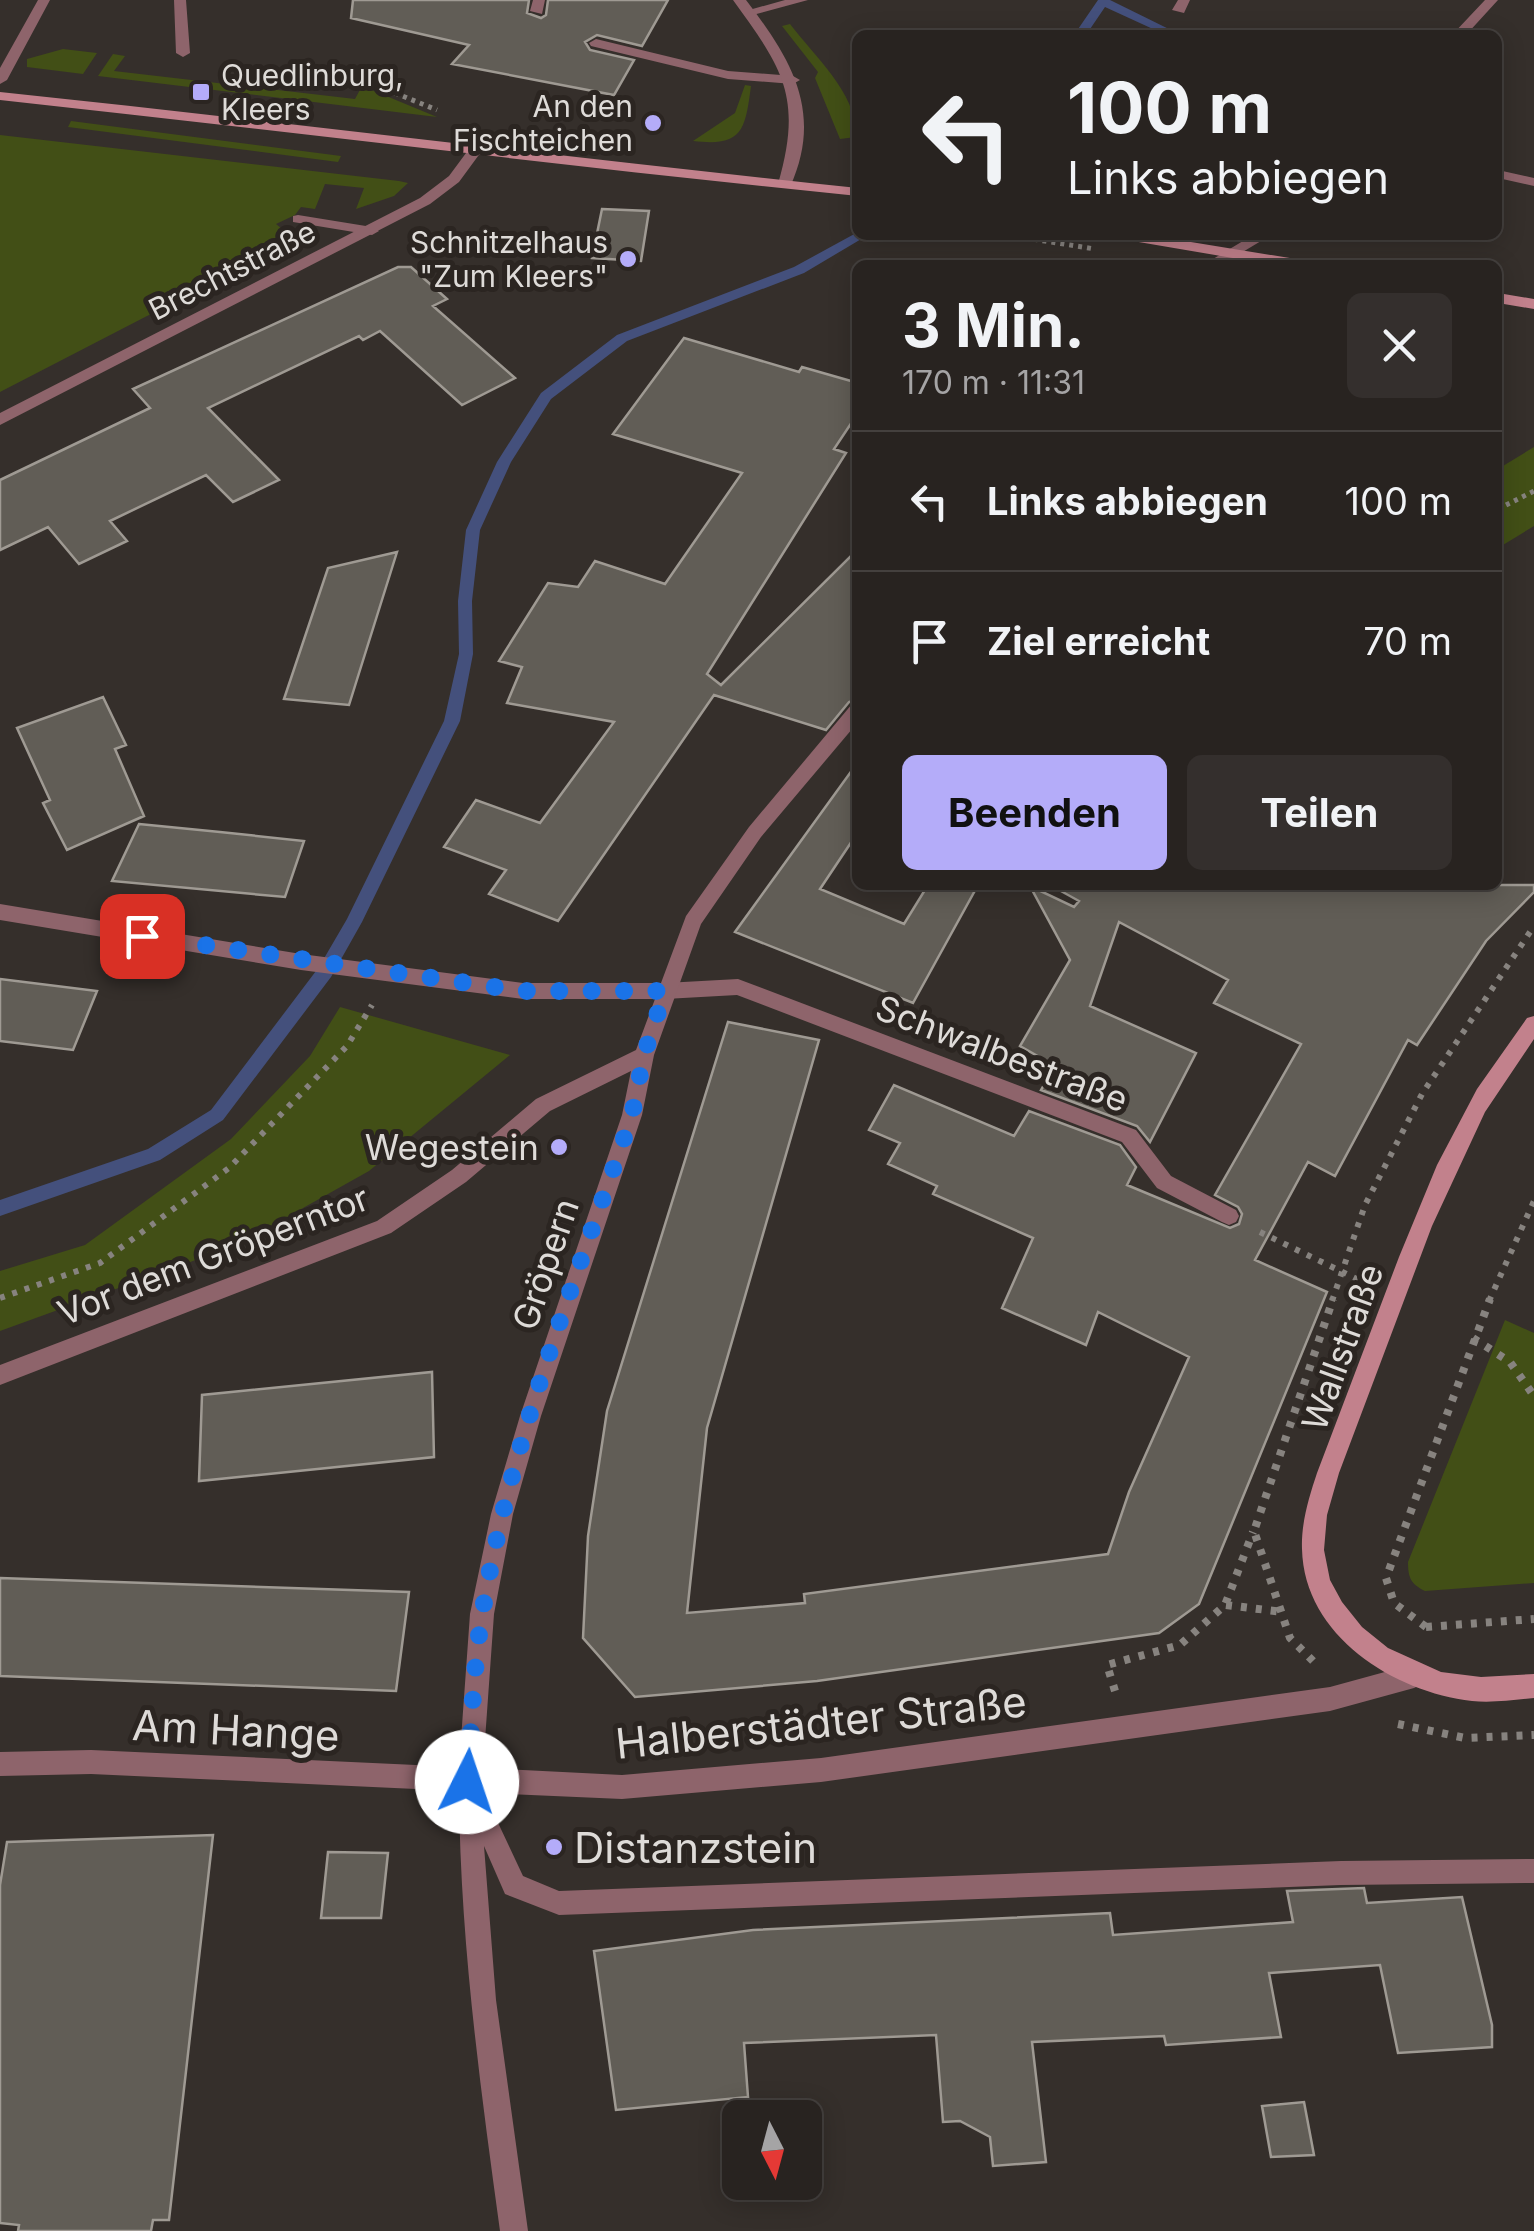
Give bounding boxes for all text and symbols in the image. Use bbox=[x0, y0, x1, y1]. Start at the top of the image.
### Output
place label: Quedlinburg, Kleers bbox=[221, 57, 404, 127]
text: 100 m bbox=[1067, 65, 1272, 150]
icon: left bbox=[902, 70, 1032, 200]
marker: Quedlinburg, Kleers bbox=[190, 81, 212, 103]
place label: An den Fischteichen bbox=[453, 88, 633, 158]
marker: An den Fischteichen bbox=[642, 112, 664, 134]
text: Links abbiegen bbox=[1067, 150, 1389, 205]
street label: Brechtstraße bbox=[143, 213, 321, 327]
place label: Schnitzelhaus "Zum Kleers" bbox=[410, 224, 608, 294]
marker: Schnitzelhaus "Zum Kleers" bbox=[617, 248, 639, 270]
text: 3 Min. bbox=[902, 289, 1085, 361]
button: close bbox=[1347, 293, 1452, 398]
text: 170 m · 11:31 bbox=[902, 363, 1085, 402]
icon: left bbox=[902, 474, 957, 529]
text: Links abbiegen bbox=[987, 478, 1268, 524]
text: 100 m bbox=[1345, 478, 1452, 524]
icon: arrive bbox=[902, 614, 957, 669]
text: Ziel erreicht bbox=[987, 618, 1210, 664]
text: 70 m bbox=[1363, 618, 1452, 664]
button: Beenden bbox=[902, 755, 1167, 870]
button: Teilen bbox=[1187, 755, 1452, 870]
pin bbox=[100, 894, 185, 979]
icon: arrive bbox=[115, 909, 170, 964]
street label: Schwalbestraße bbox=[870, 986, 1134, 1120]
place label: Wegestein bbox=[365, 1126, 539, 1168]
marker: Wegestein bbox=[548, 1136, 570, 1158]
street label: Vor dem Gröperntor bbox=[51, 1176, 375, 1334]
street label: Gröpern bbox=[503, 1193, 587, 1335]
street label: Wallstraße bbox=[1293, 1258, 1391, 1436]
street label: Halberstädter Straße bbox=[613, 1675, 1029, 1769]
street label: Am Hange bbox=[131, 1699, 341, 1761]
position arrow bbox=[415, 1730, 519, 1834]
place label: Distanzstein bbox=[574, 1822, 817, 1873]
marker: Distanzstein bbox=[543, 1836, 565, 1858]
north arrow bbox=[722, 2100, 822, 2200]
map controls bbox=[722, 2100, 822, 2200]

